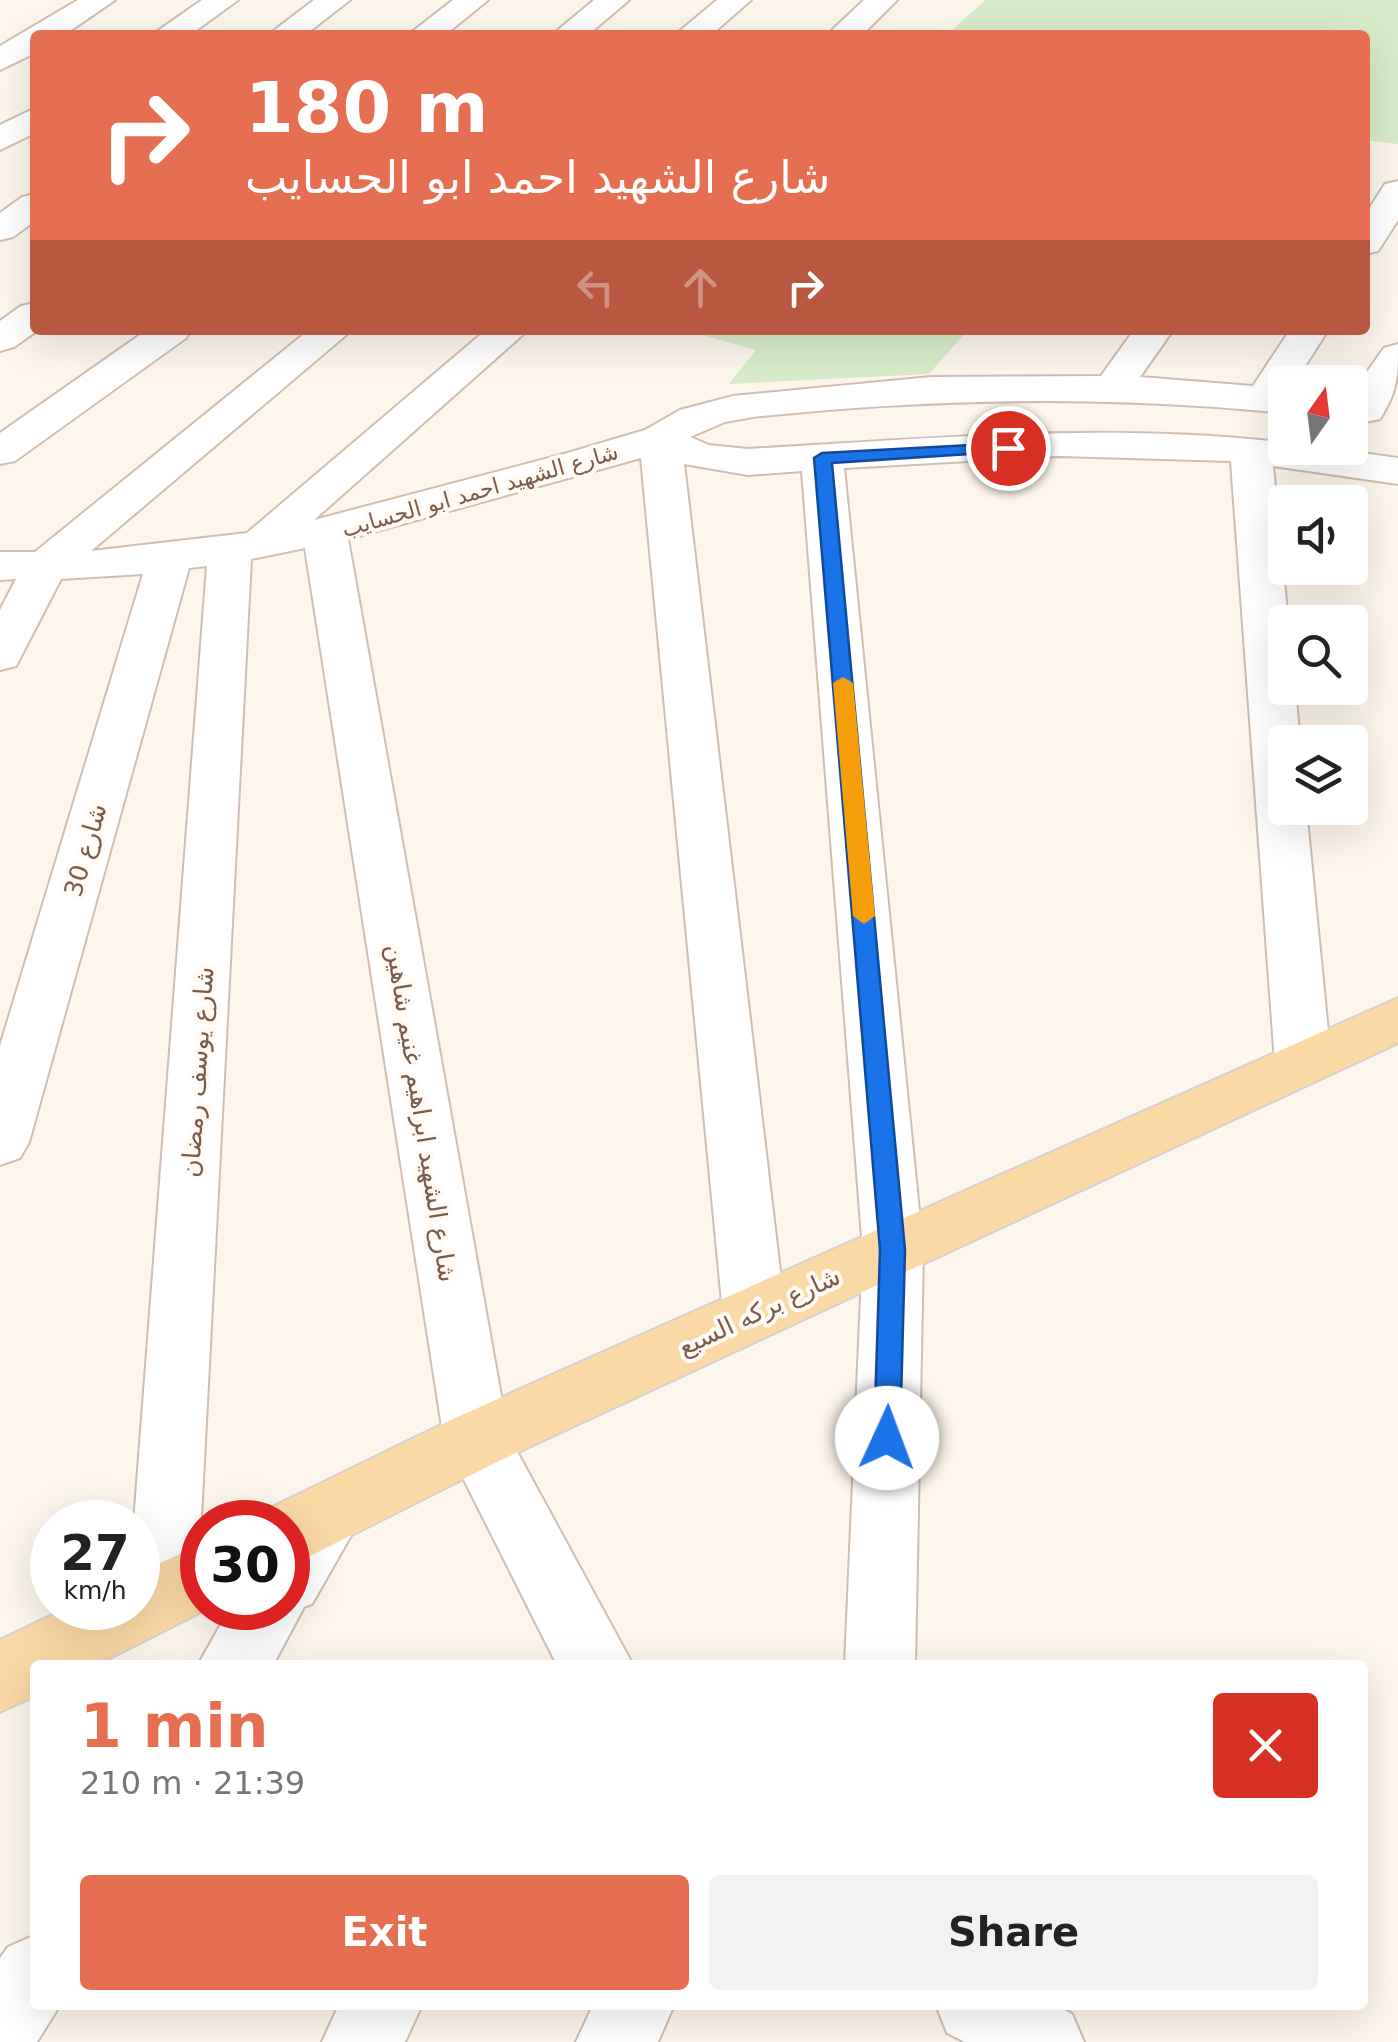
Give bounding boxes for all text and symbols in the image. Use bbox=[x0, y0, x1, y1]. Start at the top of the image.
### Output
text: 180 m bbox=[245, 67, 488, 149]
icon: right bbox=[80, 70, 210, 200]
text: شارع الشهيد احمد ابو الحسايب bbox=[245, 151, 831, 204]
icon: left bbox=[568, 260, 623, 315]
icon: ahead bbox=[673, 260, 728, 315]
icon: right bbox=[778, 260, 833, 315]
north arrow bbox=[1268, 365, 1368, 465]
map controls bbox=[1268, 365, 1368, 825]
pin bbox=[966, 406, 1051, 491]
icon: arrive bbox=[981, 421, 1036, 476]
street label: شارع الشهيد احمد ابو الحسايب bbox=[339, 439, 621, 542]
button: sound bbox=[1268, 485, 1368, 585]
button: search bbox=[1268, 605, 1368, 705]
button: layers bbox=[1268, 725, 1368, 825]
street label: شارع 30 bbox=[58, 800, 113, 900]
street label: شارع الشهيد ابراهيم غنيم شاهين bbox=[379, 942, 463, 1284]
street label: شارع يوسف رمضان bbox=[176, 966, 219, 1178]
street label: شارع بركه السبع bbox=[674, 1261, 845, 1363]
position arrow bbox=[835, 1386, 939, 1490]
speed limit sign: 30 bbox=[180, 1500, 310, 1630]
text: 27 bbox=[60, 1524, 130, 1582]
text: km/h bbox=[63, 1576, 127, 1605]
text: 1 min bbox=[80, 1691, 268, 1761]
button: close bbox=[1213, 1693, 1318, 1798]
text: 210 m · 21:39 bbox=[80, 1764, 305, 1802]
button: Exit bbox=[80, 1875, 689, 1990]
button: Share bbox=[709, 1875, 1318, 1990]

